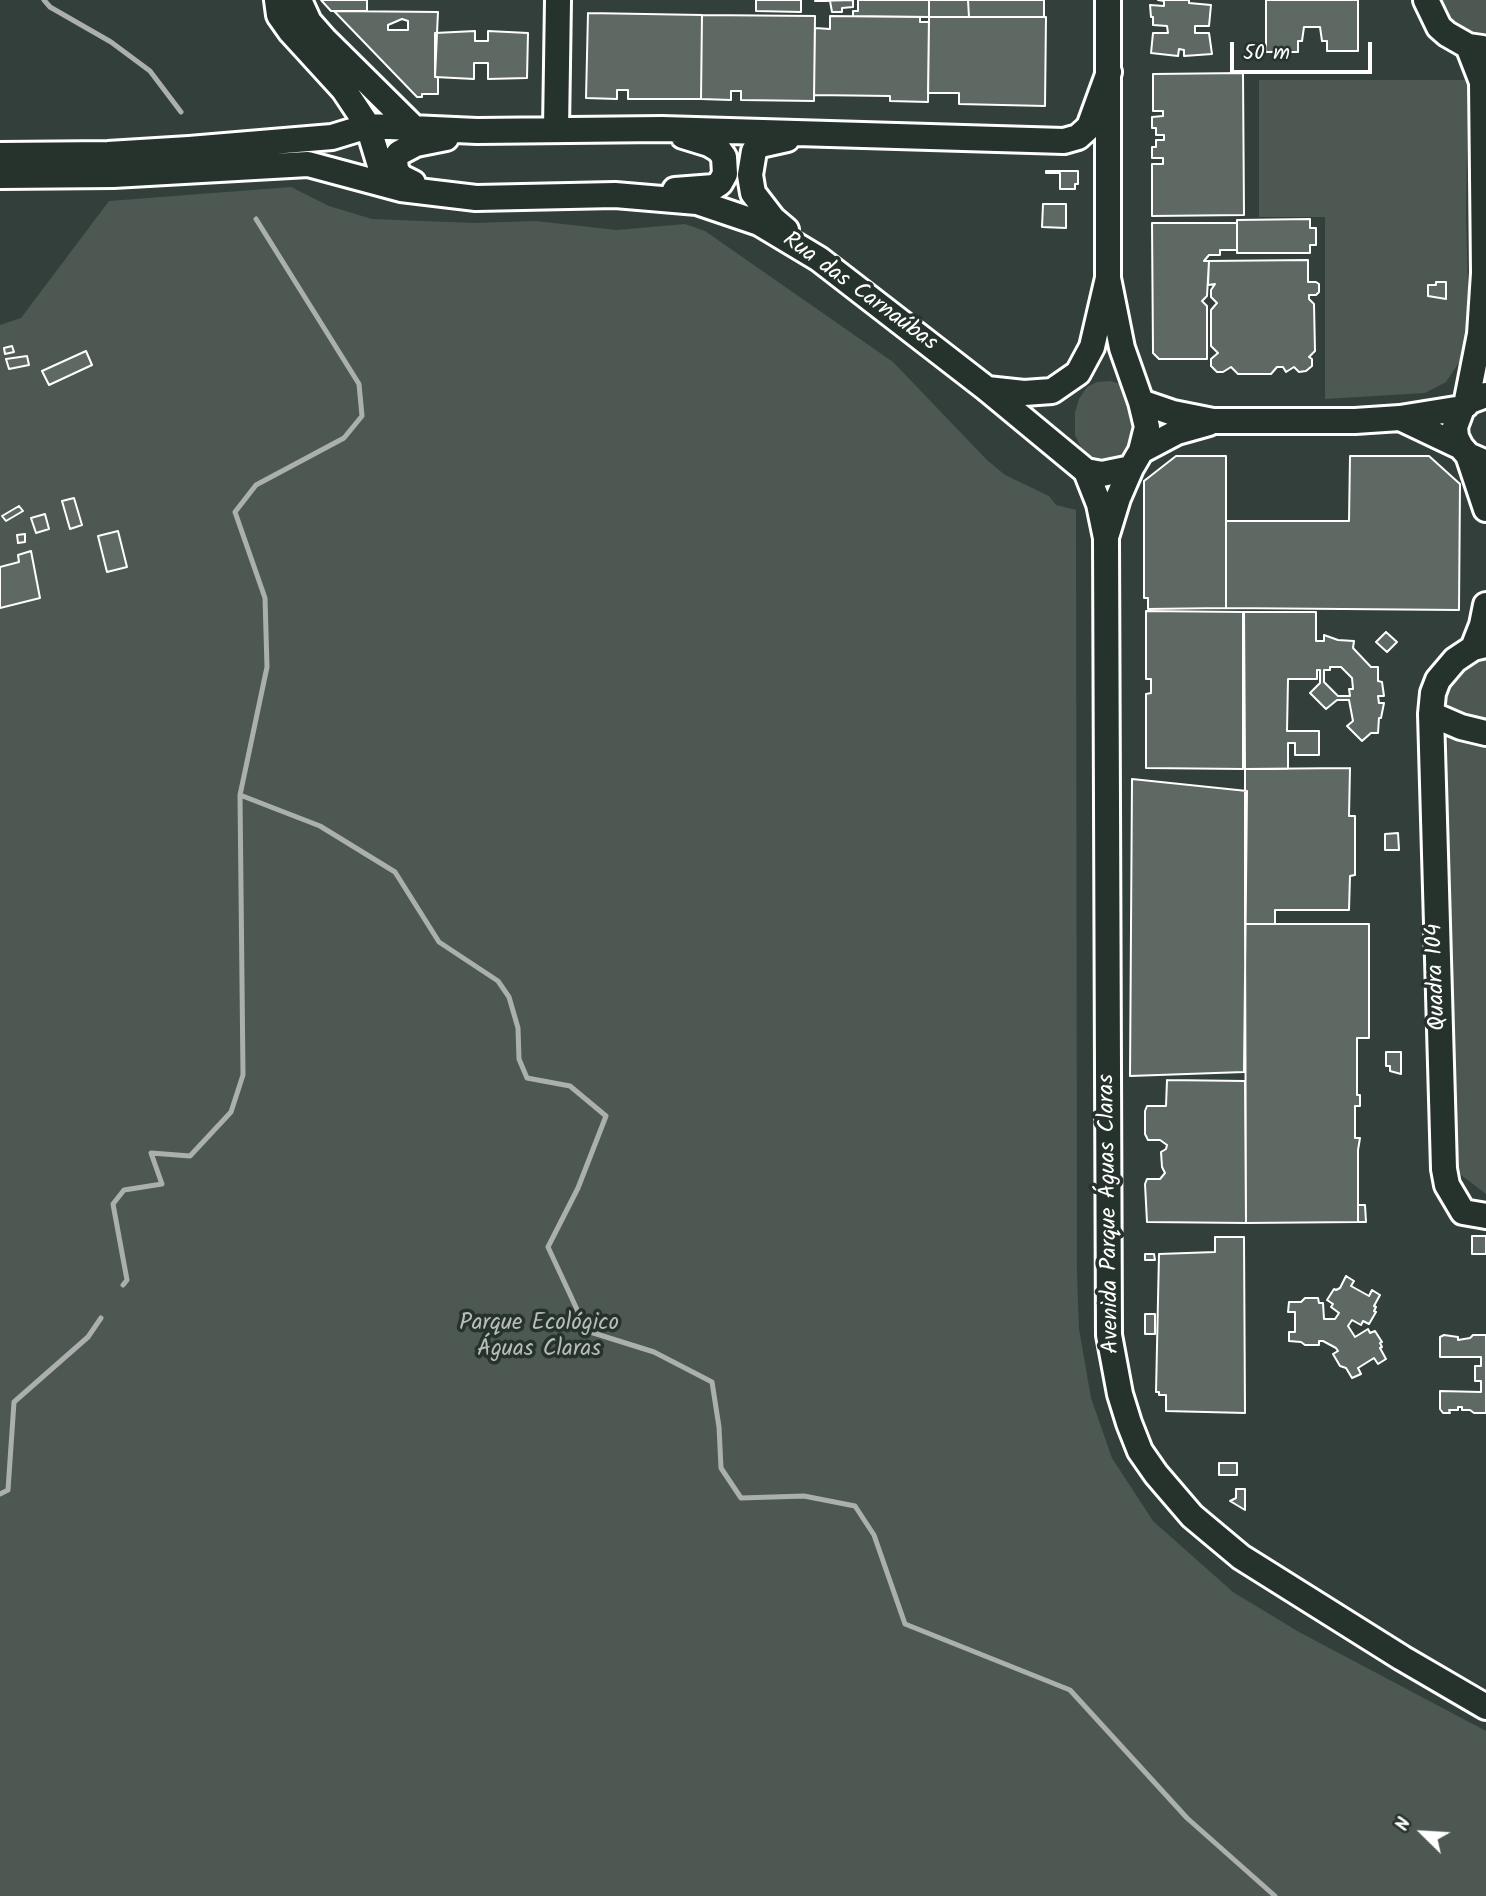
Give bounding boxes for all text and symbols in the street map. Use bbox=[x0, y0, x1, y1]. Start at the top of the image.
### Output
scale bar bbox=[1234, 28, 1376, 72]
text: 50 m bbox=[1243, 37, 1290, 70]
street label: Rua das Carnaúbas bbox=[776, 228, 942, 358]
street label: Quadra 104 bbox=[1422, 923, 1454, 1031]
street label: Avenida Parque Águas Claras bbox=[1095, 1074, 1127, 1354]
park label: Parque Ecológico Águas Claras bbox=[459, 1311, 619, 1365]
north arrow bbox=[1388, 1798, 1458, 1868]
text: N bbox=[1388, 1813, 1420, 1836]

